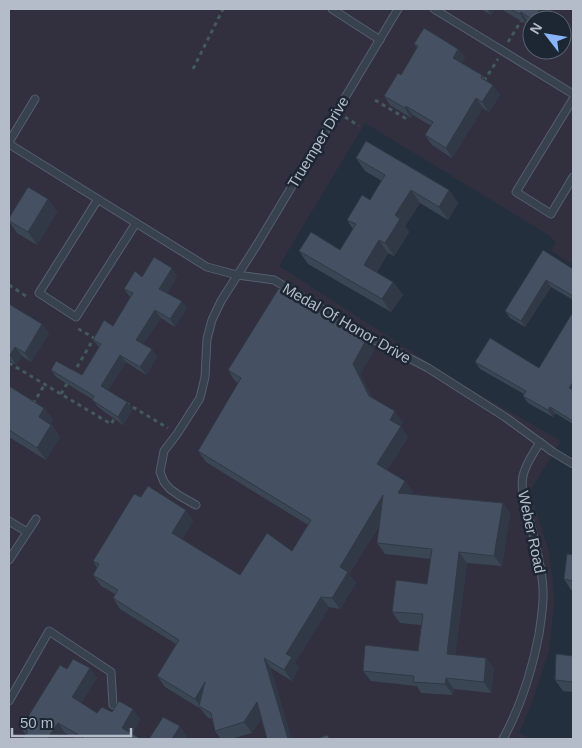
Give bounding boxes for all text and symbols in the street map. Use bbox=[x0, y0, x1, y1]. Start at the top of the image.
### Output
north arrow bbox=[522, 10, 572, 60]
text: N bbox=[526, 20, 545, 37]
street label: Truemper Drive bbox=[284, 93, 352, 191]
street label: Medal Of Honor Drive bbox=[280, 279, 414, 367]
street label: Weber Road bbox=[515, 489, 549, 575]
scale bar bbox=[12, 706, 131, 738]
text: 50 m bbox=[20, 714, 53, 731]

